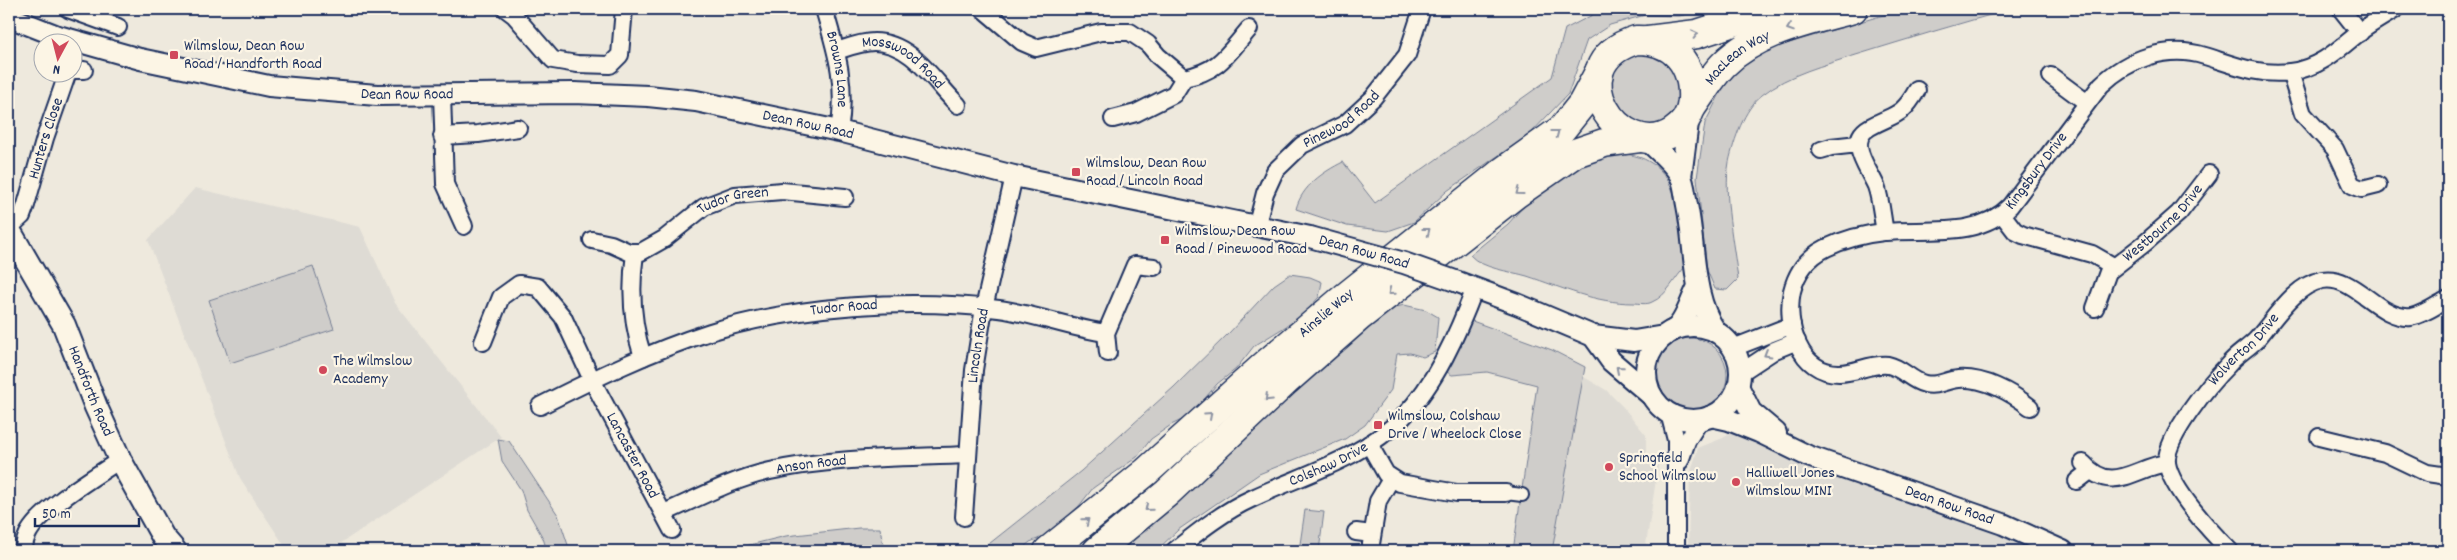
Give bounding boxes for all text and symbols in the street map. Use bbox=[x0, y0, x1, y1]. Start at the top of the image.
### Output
one-way arrow bbox=[1786, 22, 1794, 32]
street label: MacLean Way bbox=[1699, 24, 1774, 90]
street label: Browns Lane bbox=[819, 28, 853, 108]
one-way arrow bbox=[1691, 29, 1700, 40]
street label: Mosswood Road bbox=[860, 30, 950, 94]
north arrow bbox=[32, 32, 82, 82]
place label: Wilmslow, Dean Row Road / Handforth Road bbox=[184, 35, 322, 76]
marker: Wilmslow, Dean Row Road / Handforth Road bbox=[168, 49, 180, 61]
text: N bbox=[52, 59, 61, 79]
street label: Dean Row Road bbox=[360, 82, 454, 107]
street label: Pinewood Road bbox=[1299, 86, 1386, 154]
street label: Hunters Close bbox=[22, 94, 70, 182]
street label: Dean Row Road bbox=[761, 104, 856, 146]
street label: Kingsbury Drive bbox=[1999, 127, 2073, 215]
one-way arrow bbox=[1550, 131, 1559, 139]
place label: Wilmslow, Dean Row Road / Lincoln Road bbox=[1086, 152, 1207, 193]
marker: Wilmslow, Dean Row Road / Lincoln Road bbox=[1070, 166, 1082, 178]
street label: Westbourne Drive bbox=[2118, 179, 2209, 268]
street label: Tudor Green bbox=[692, 181, 769, 220]
one-way arrow bbox=[1515, 186, 1525, 195]
place label: Wilmslow, Dean Row Road / Pinewood Road bbox=[1175, 220, 1307, 261]
street label: Dean Row Road bbox=[1316, 228, 1412, 275]
one-way arrow bbox=[1421, 228, 1431, 237]
marker: Wilmslow, Dean Row Road / Pinewood Road bbox=[1159, 234, 1171, 246]
street label: Ainslie Way bbox=[1293, 283, 1359, 343]
one-way arrow bbox=[1388, 286, 1397, 294]
street label: Tudor Road bbox=[809, 293, 878, 322]
street label: Lincoln Road bbox=[962, 307, 995, 384]
street label: Wolverton Drive bbox=[2203, 308, 2285, 391]
street label: Handforth Road bbox=[62, 342, 119, 440]
one-way arrow bbox=[1764, 348, 1773, 358]
place label: The Wilmslow Academy bbox=[333, 350, 412, 391]
marker: The Wilmslow Academy bbox=[317, 364, 329, 376]
one-way arrow bbox=[1616, 365, 1625, 374]
one-way arrow bbox=[1265, 392, 1274, 401]
place label: Wilmslow, Colshaw Drive / Wheelock Close bbox=[1388, 405, 1522, 446]
street label: Lancaster Road bbox=[600, 408, 665, 503]
one-way arrow bbox=[1203, 411, 1212, 420]
marker: Wilmslow, Colshaw Drive / Wheelock Close bbox=[1372, 419, 1384, 431]
street label: Colshaw Drive bbox=[1285, 436, 1373, 493]
place label: Springfield School Wilmslow bbox=[1619, 447, 1716, 488]
street label: Anson Road bbox=[774, 449, 847, 481]
marker: Springfield School Wilmslow bbox=[1603, 461, 1615, 473]
place label: Halliwell Jones Wilmslow MINI bbox=[1746, 462, 1835, 503]
marker: Halliwell Jones Wilmslow MINI bbox=[1730, 476, 1742, 488]
street label: Dean Row Road bbox=[1902, 479, 1997, 531]
scale bar bbox=[35, 495, 139, 527]
one-way arrow bbox=[1145, 502, 1154, 511]
text: 50 m bbox=[42, 504, 71, 526]
one-way arrow bbox=[1080, 518, 1090, 527]

